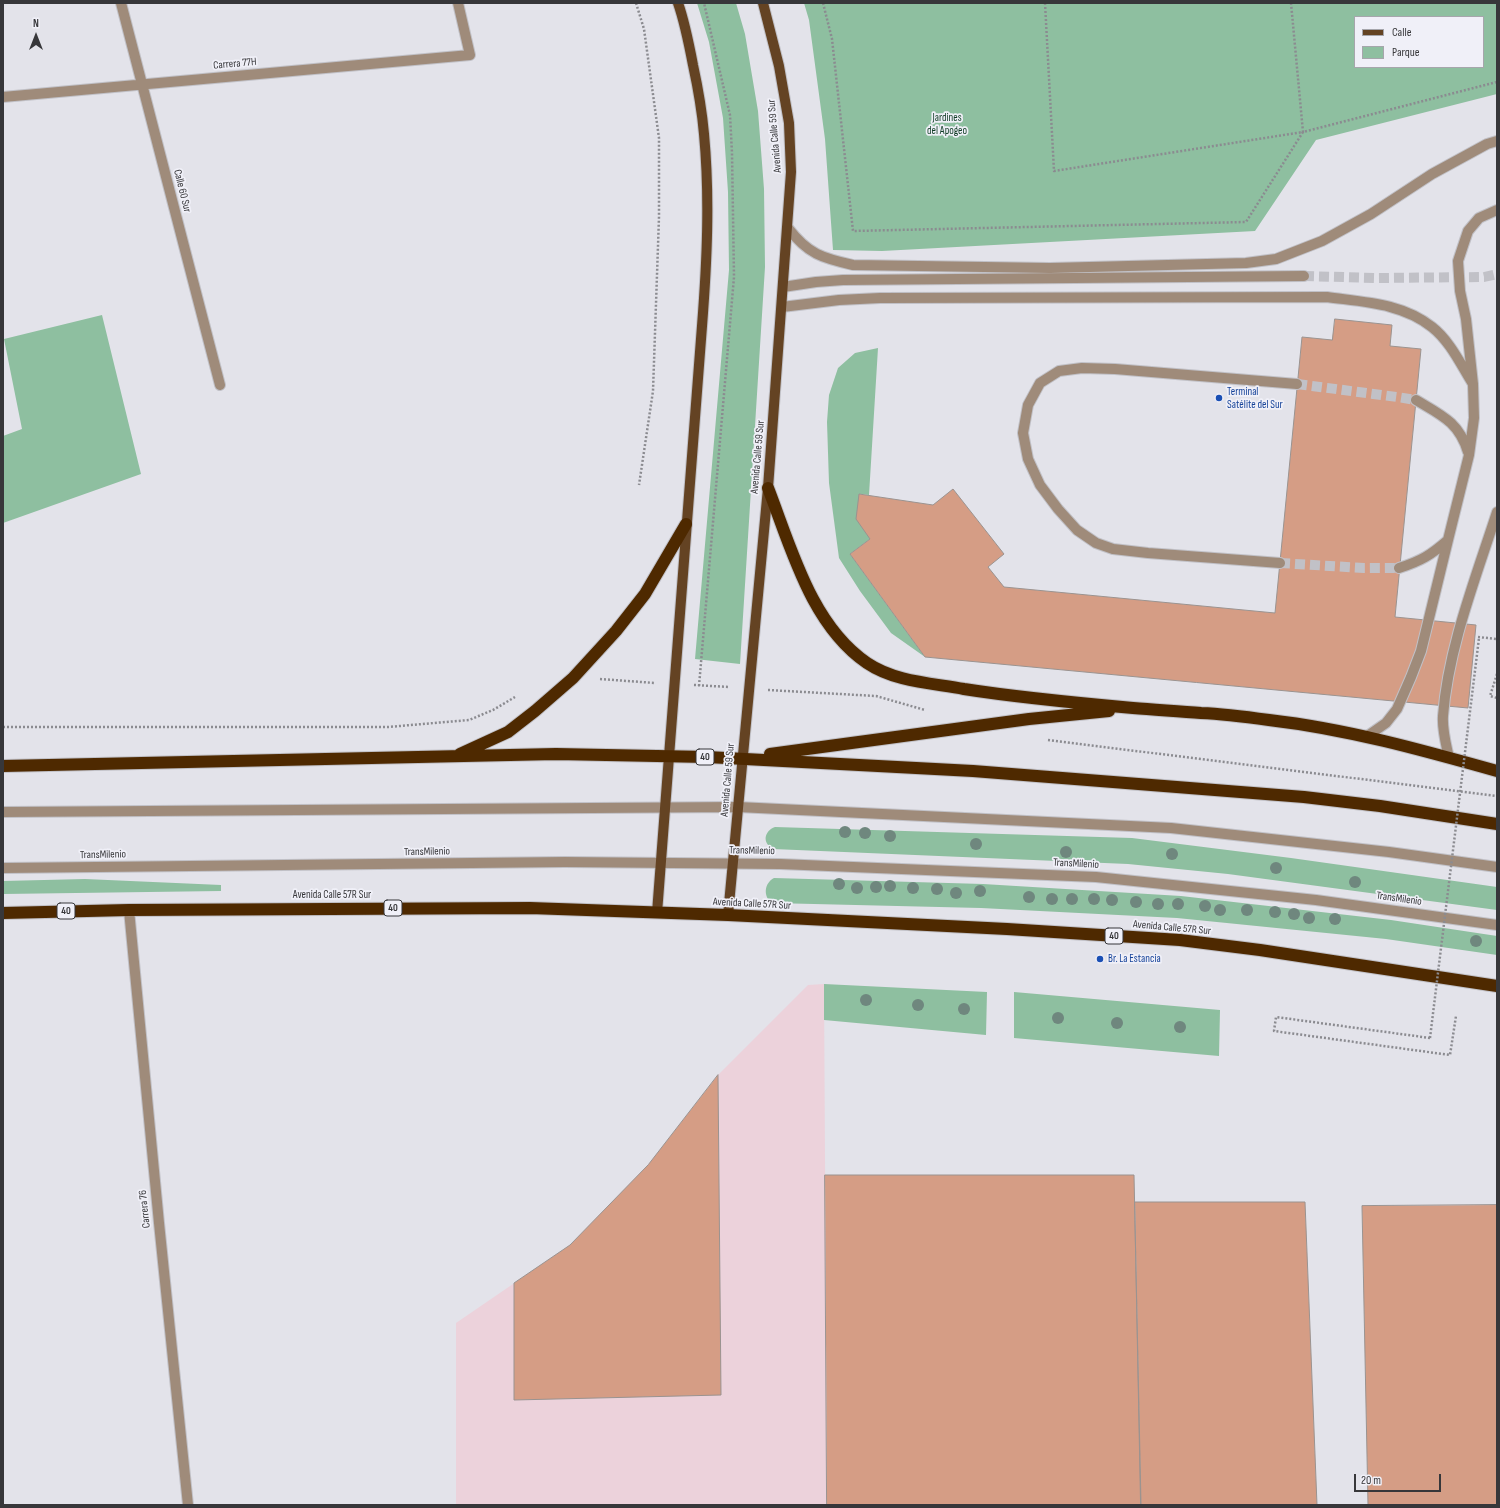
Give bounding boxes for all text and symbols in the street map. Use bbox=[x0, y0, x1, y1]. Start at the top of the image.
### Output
north arrow bbox=[16, 16, 56, 56]
legend bbox=[1354, 16, 1484, 68]
text: N bbox=[33, 17, 39, 30]
text: Calle bbox=[1392, 25, 1412, 40]
text: Parque bbox=[1392, 45, 1420, 60]
street label: Carrera 77H bbox=[213, 56, 257, 72]
street label: Avenida Calle 59 Sur bbox=[765, 99, 785, 173]
park label: Jardines del Apogeo bbox=[927, 111, 967, 137]
street label: Calle 60 Sur bbox=[170, 168, 194, 214]
place label: Terminal Satélite del Sur bbox=[1227, 385, 1283, 411]
marker: Terminal Satélite del Sur bbox=[1214, 393, 1224, 403]
street label: Avenida Calle 59 Sur bbox=[748, 420, 768, 494]
street label: Avenida Calle 59 Sur bbox=[718, 743, 738, 817]
road number: 40 bbox=[696, 749, 714, 765]
street label: TransMilenio bbox=[729, 844, 775, 858]
street label: TransMilenio bbox=[404, 845, 450, 859]
street label: TransMilenio bbox=[80, 848, 126, 862]
street label: TransMilenio bbox=[1053, 856, 1099, 872]
street label: Avenida Calle 57R Sur bbox=[293, 888, 371, 902]
street label: TransMilenio bbox=[1375, 889, 1423, 909]
street label: Avenida Calle 57R Sur bbox=[713, 895, 791, 913]
road number: 40 bbox=[384, 900, 402, 916]
road number: 40 bbox=[57, 903, 75, 919]
street label: Avenida Calle 57R Sur bbox=[1132, 918, 1212, 938]
road number: 40 bbox=[1105, 928, 1123, 944]
place label: Br. La Estancia bbox=[1108, 952, 1161, 966]
marker: Br. La Estancia bbox=[1095, 954, 1105, 964]
street label: Carrera 76 bbox=[136, 1189, 154, 1229]
scale bar bbox=[1356, 1466, 1443, 1492]
text: 20 m bbox=[1361, 1473, 1381, 1488]

